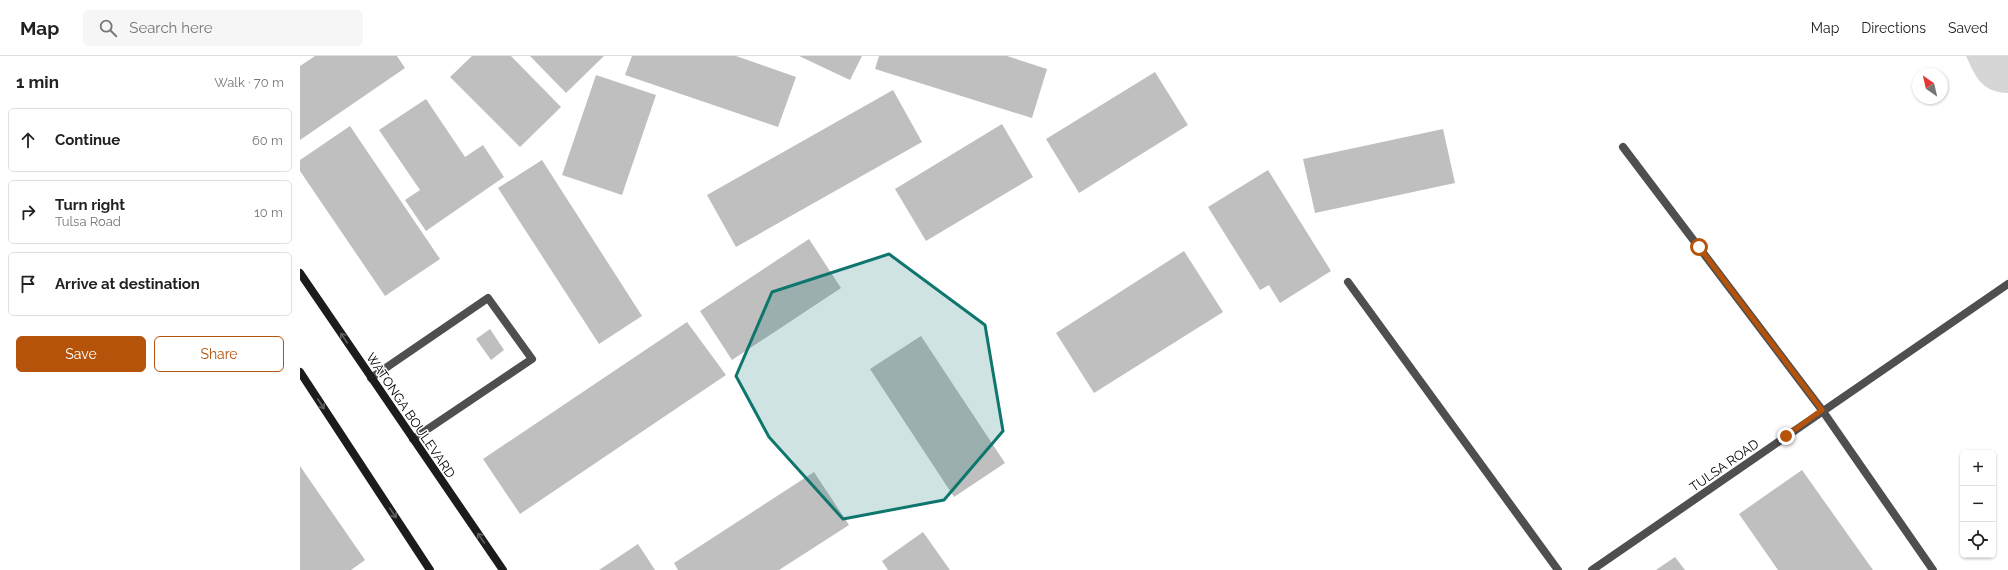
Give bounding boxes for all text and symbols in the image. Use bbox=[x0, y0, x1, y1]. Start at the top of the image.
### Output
search box bbox=[83, 10, 363, 46]
text: Map bbox=[20, 17, 59, 39]
icon: search bbox=[97, 17, 119, 39]
text: Search here bbox=[129, 19, 213, 37]
text: Map bbox=[1811, 20, 1839, 36]
text: Directions bbox=[1861, 20, 1926, 36]
text: Saved bbox=[1948, 20, 1988, 36]
north arrow bbox=[1912, 68, 1948, 104]
text: 1 min bbox=[16, 72, 59, 92]
text: Walk · 70 m bbox=[214, 75, 284, 90]
icon: ahead bbox=[17, 129, 39, 151]
text: Continue bbox=[55, 131, 120, 149]
text: 60 m bbox=[252, 133, 283, 148]
text: Turn right bbox=[55, 196, 125, 214]
icon: right bbox=[17, 201, 39, 223]
text: 10 m bbox=[254, 205, 283, 220]
text: Tulsa Road bbox=[55, 214, 121, 229]
route start bbox=[1690, 238, 1708, 256]
icon: arrive bbox=[17, 273, 39, 295]
text: Arrive at destination bbox=[55, 275, 200, 293]
one-way arrow bbox=[340, 333, 348, 344]
button: Save bbox=[16, 336, 146, 372]
button: Share bbox=[154, 336, 284, 372]
street label: WATONGA BOULEVARD bbox=[363, 350, 458, 481]
one-way arrow bbox=[318, 398, 326, 410]
route end bbox=[1777, 427, 1795, 445]
street label: TULSA ROAD bbox=[1687, 436, 1762, 495]
map controls bbox=[1960, 450, 1996, 558]
button: + bbox=[1960, 450, 1996, 486]
button: − bbox=[1960, 486, 1996, 522]
one-way arrow bbox=[389, 507, 397, 518]
button: locate bbox=[1960, 522, 1996, 558]
one-way arrow bbox=[477, 533, 485, 544]

